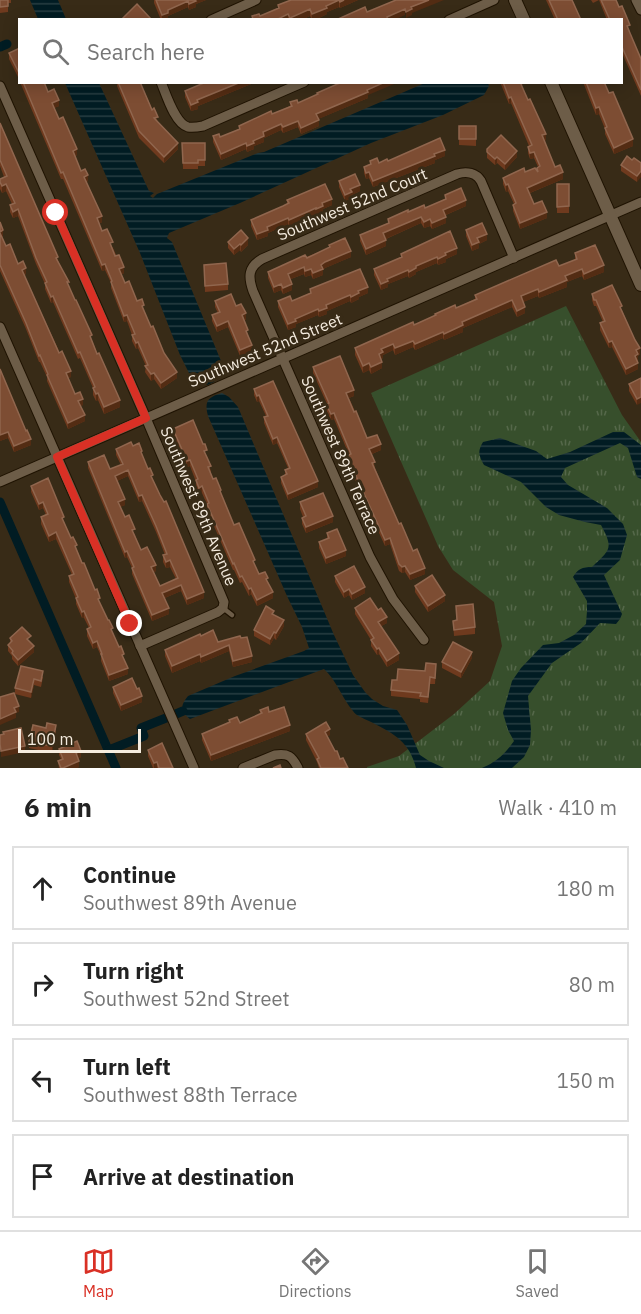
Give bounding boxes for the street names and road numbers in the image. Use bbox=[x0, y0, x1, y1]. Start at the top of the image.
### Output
street label: Southwest 52nd Court bbox=[274, 163, 430, 245]
street label: Southwest 52nd Street bbox=[185, 309, 345, 391]
street label: Southwest 89th Terrace bbox=[297, 373, 385, 538]
street label: Southwest 89th Avenue bbox=[156, 423, 242, 589]

